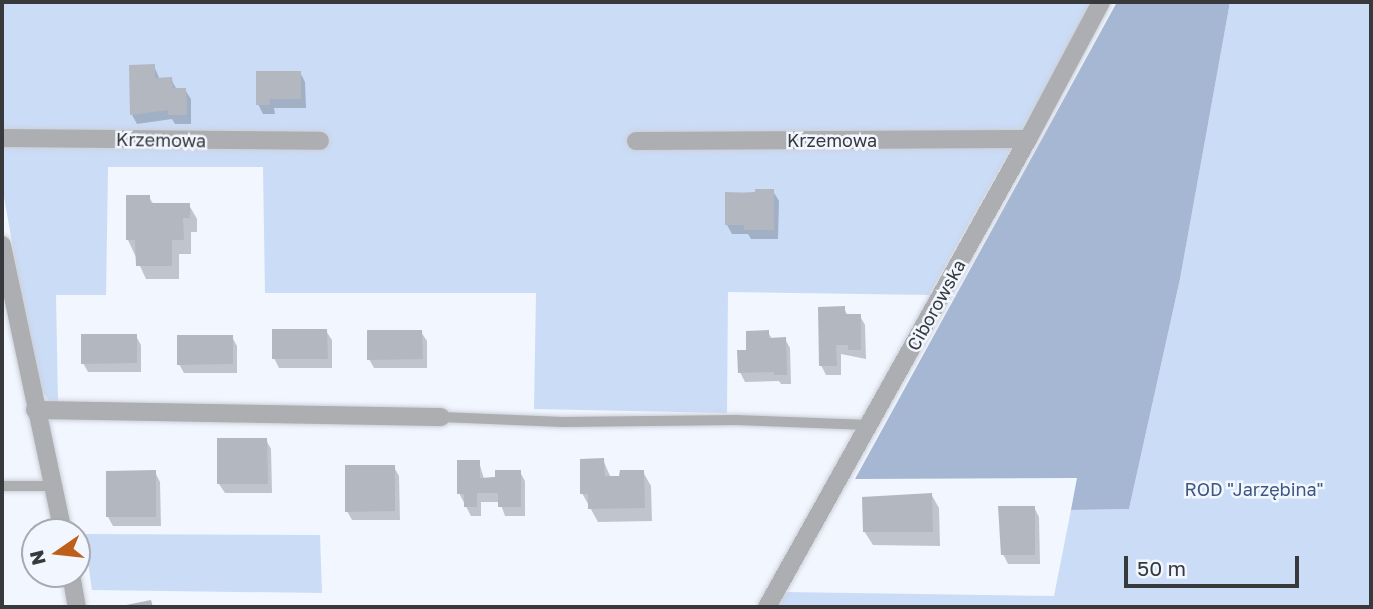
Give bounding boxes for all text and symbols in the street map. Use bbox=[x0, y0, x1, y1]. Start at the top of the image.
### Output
street label: Krzemowa bbox=[116, 128, 206, 152]
street label: Krzemowa bbox=[787, 129, 877, 151]
street label: Ciborowska bbox=[902, 256, 970, 354]
park label: ROD "Jarzębina" bbox=[1184, 478, 1324, 500]
north arrow bbox=[21, 518, 91, 588]
scale bar bbox=[1128, 542, 1303, 586]
text: N bbox=[24, 548, 50, 568]
text: 50 m bbox=[1137, 555, 1186, 581]

